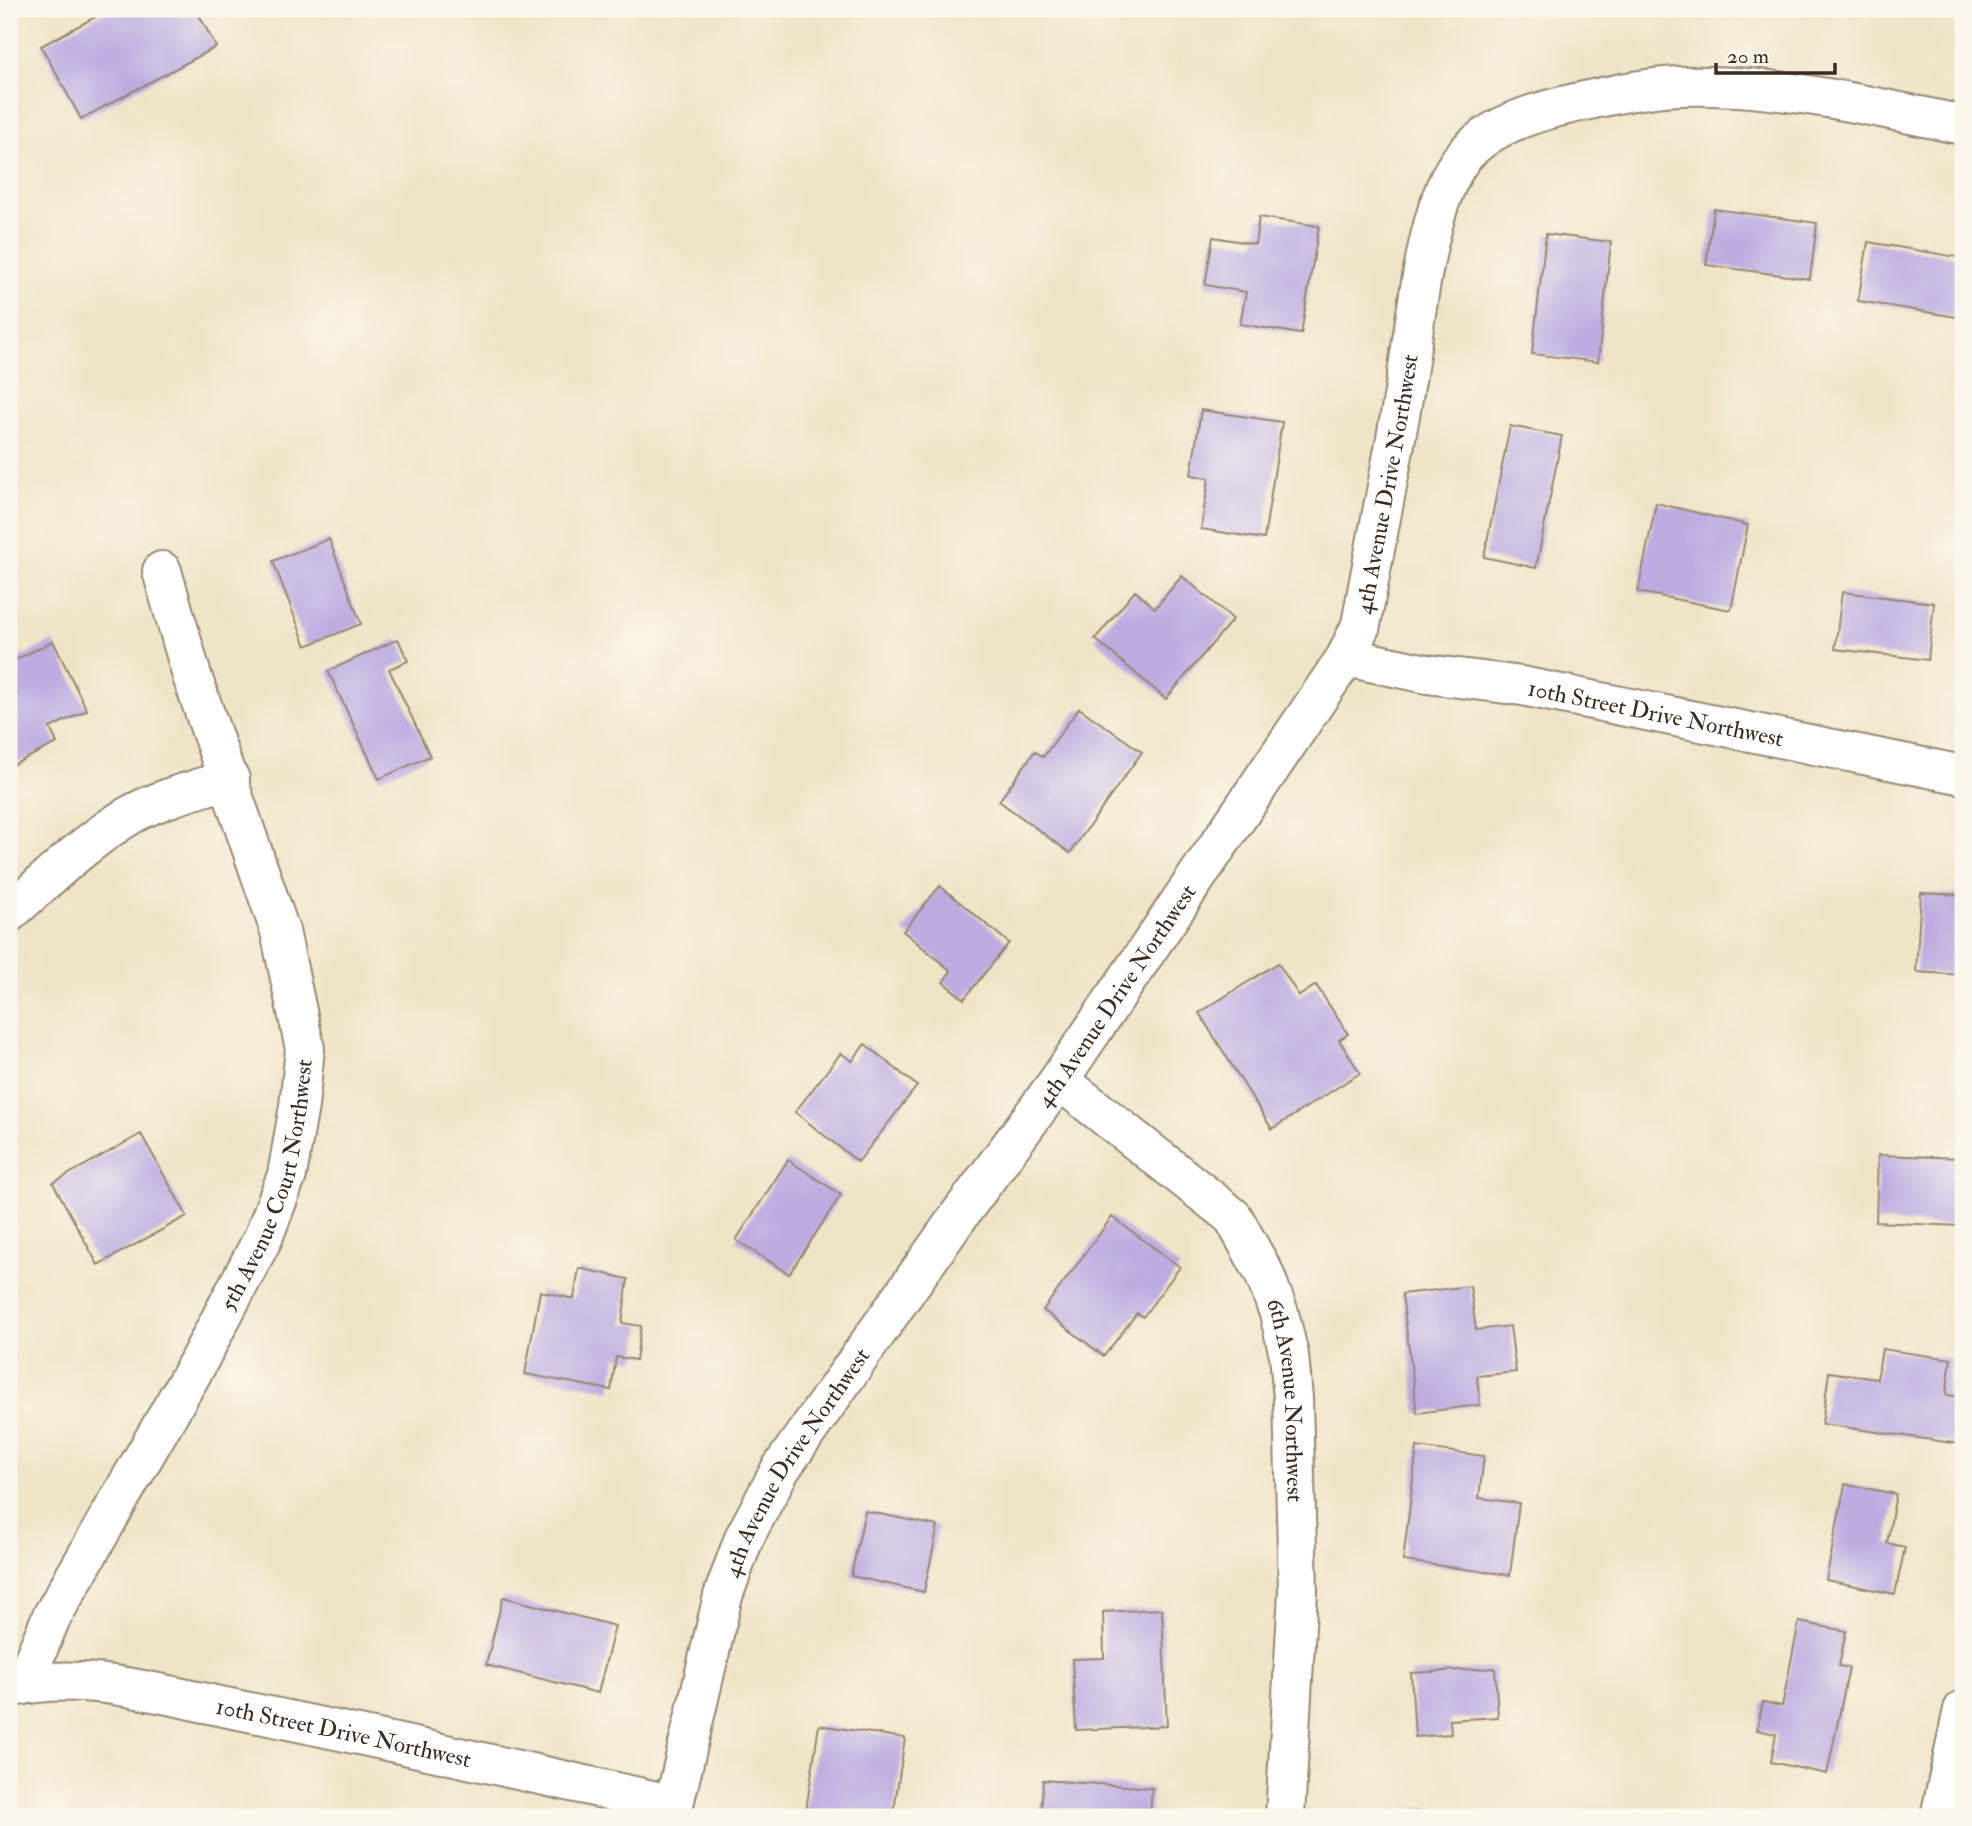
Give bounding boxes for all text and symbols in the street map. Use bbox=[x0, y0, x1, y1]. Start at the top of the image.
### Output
scale bar bbox=[1716, 32, 1836, 76]
text: 20 m bbox=[1727, 43, 1769, 70]
street label: 4th Avenue Drive Northwest bbox=[1349, 352, 1424, 616]
street label: 10th Street Drive Northwest bbox=[1525, 673, 1786, 753]
street label: 4th Avenue Drive Northwest bbox=[1029, 878, 1202, 1113]
street label: 5th Avenue Court Northwest bbox=[213, 1058, 318, 1316]
street label: 6th Avenue Northwest bbox=[1260, 1294, 1310, 1503]
street label: 4th Avenue Drive Northwest bbox=[717, 1342, 876, 1581]
street label: 10th Street Drive Northwest bbox=[213, 1691, 474, 1774]

